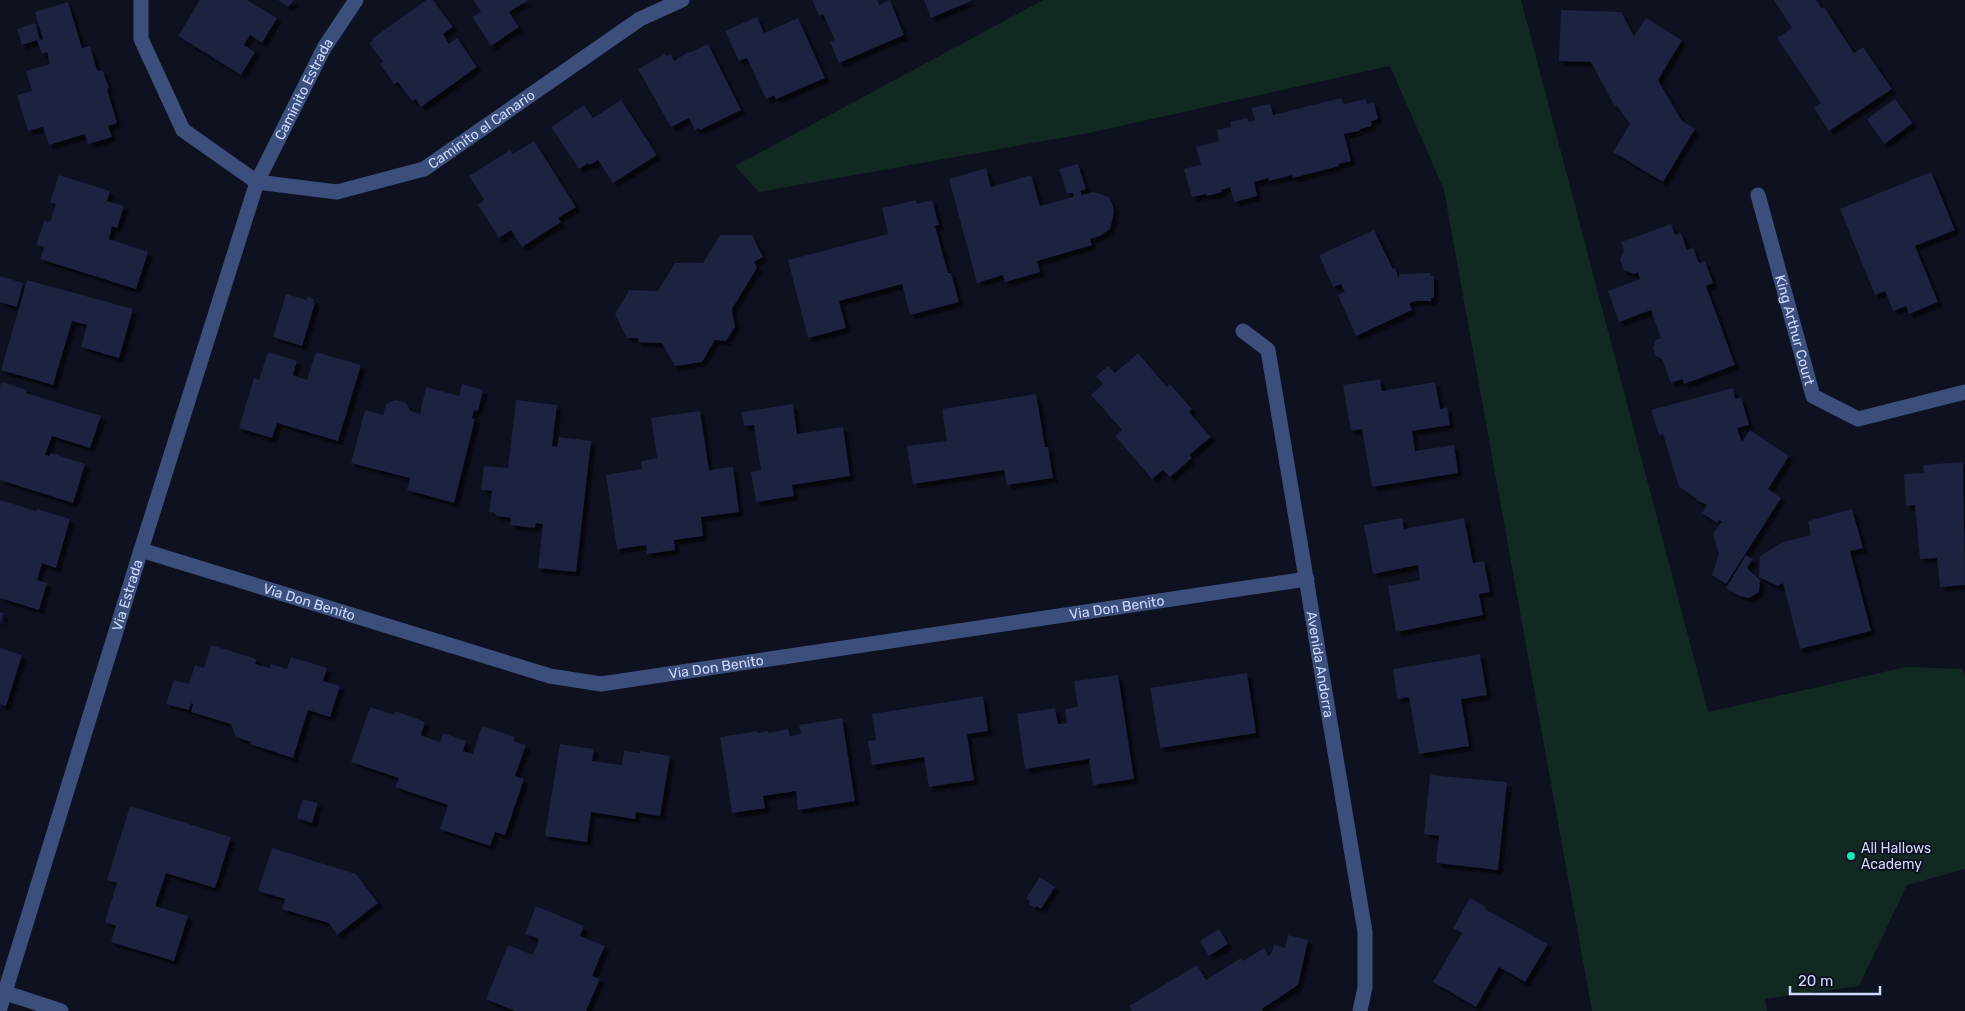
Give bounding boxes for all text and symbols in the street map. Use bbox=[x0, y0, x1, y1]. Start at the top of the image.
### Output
street label: Caminito Estrada bbox=[271, 35, 337, 143]
street label: Caminito el Canario bbox=[425, 87, 538, 173]
street label: King Arthur Court bbox=[1771, 273, 1818, 388]
street label: Via Estrada bbox=[109, 557, 147, 633]
street label: Via Don Benito bbox=[261, 580, 357, 625]
street label: Via Don Benito bbox=[1068, 592, 1166, 623]
street label: Avenida Andorra bbox=[1303, 610, 1337, 719]
street label: Via Don Benito bbox=[668, 652, 765, 683]
place label: All Hallows Academy bbox=[1861, 840, 1931, 873]
marker: All Hallows Academy bbox=[1845, 850, 1857, 862]
scale bar bbox=[1790, 964, 1880, 996]
text: 20 m bbox=[1798, 972, 1833, 990]

